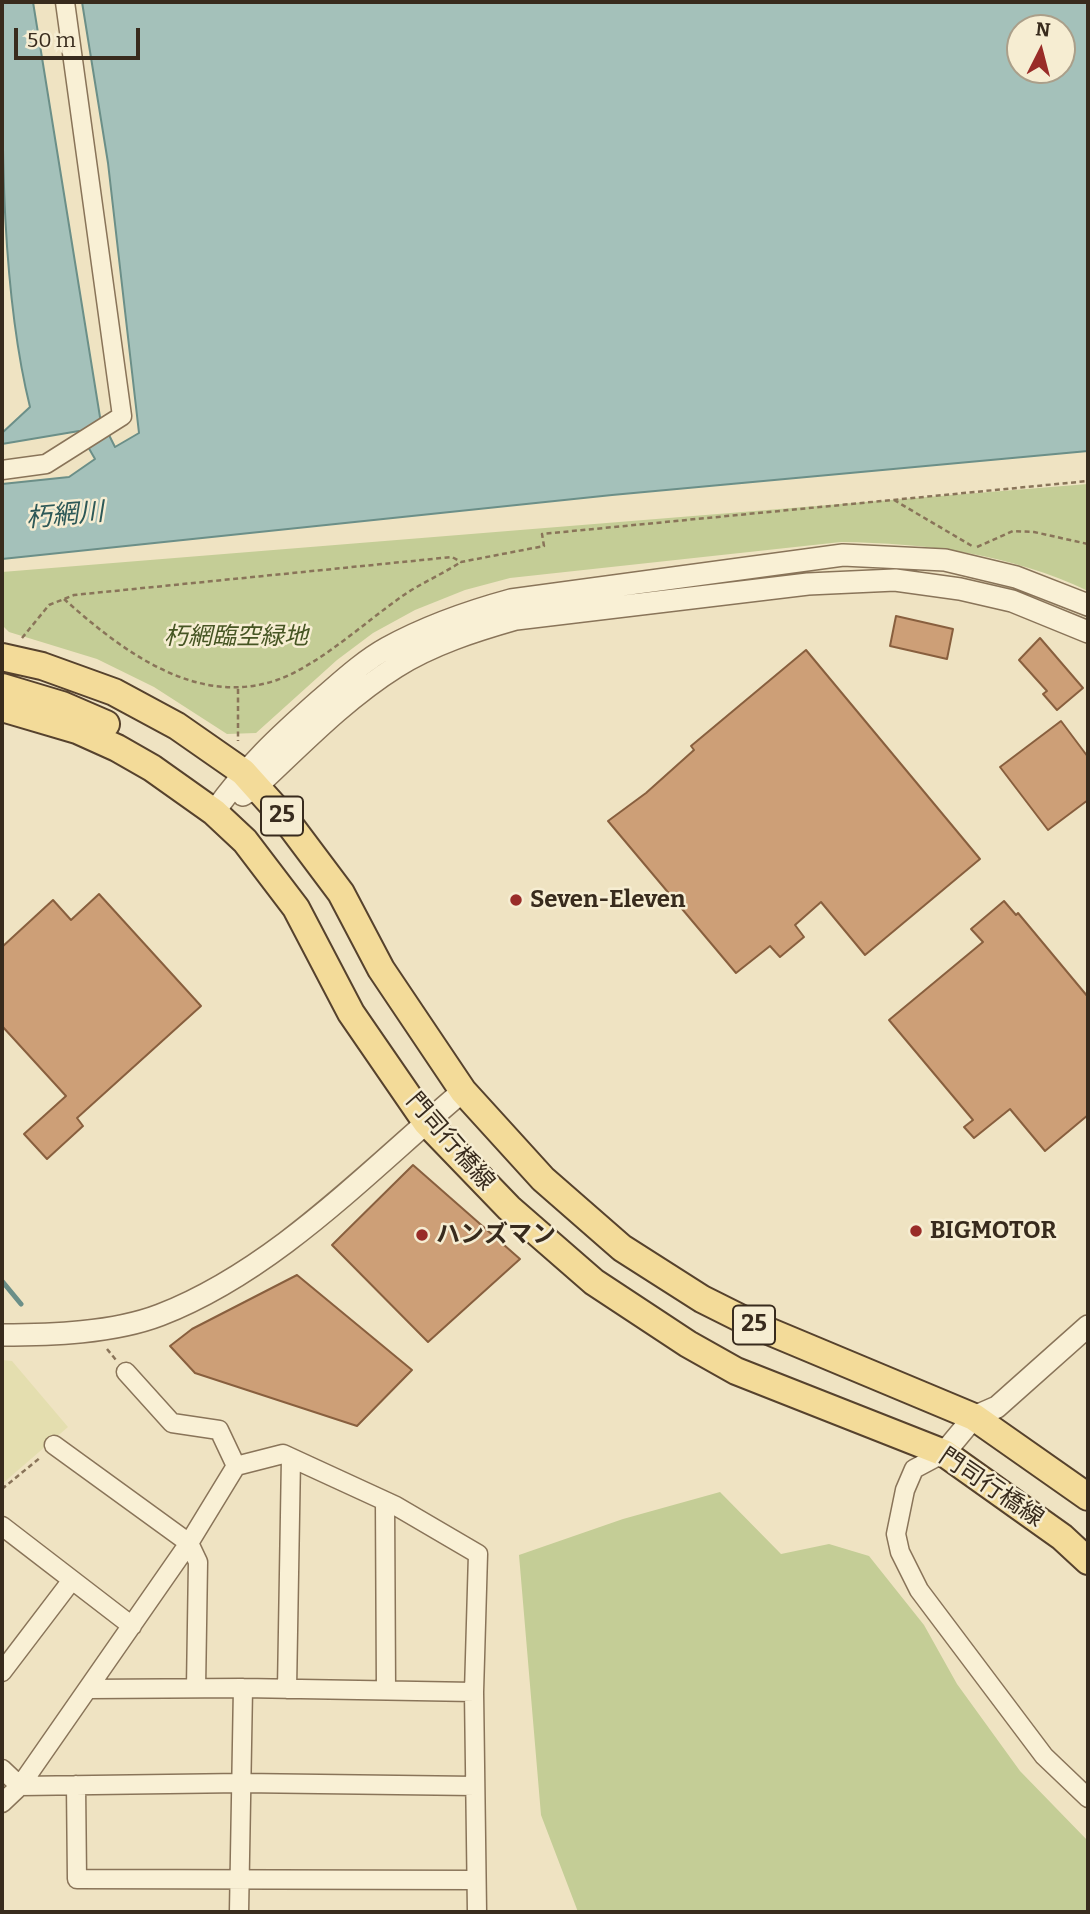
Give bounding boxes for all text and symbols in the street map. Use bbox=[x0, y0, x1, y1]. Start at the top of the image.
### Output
scale bar bbox=[18, 14, 144, 58]
north arrow bbox=[1006, 14, 1076, 84]
text: N bbox=[1035, 17, 1052, 42]
text: 50 m bbox=[27, 27, 76, 53]
water label: 朽網川 bbox=[25, 497, 105, 535]
park label: 朽網臨空緑地 bbox=[164, 623, 308, 651]
road number: 25 bbox=[261, 796, 303, 836]
place label: Seven-Eleven bbox=[530, 886, 686, 914]
marker: Seven-Eleven bbox=[508, 892, 524, 908]
street label: 門司行橋線 bbox=[400, 1087, 500, 1197]
place label: BIGMOTOR bbox=[930, 1217, 1057, 1245]
place label: ハンズマン bbox=[436, 1221, 556, 1249]
marker: BIGMOTOR bbox=[908, 1223, 924, 1239]
marker: ハンズマン bbox=[414, 1227, 430, 1243]
road number: 25 bbox=[733, 1306, 775, 1344]
street label: 門司行橋線 bbox=[933, 1443, 1049, 1533]

